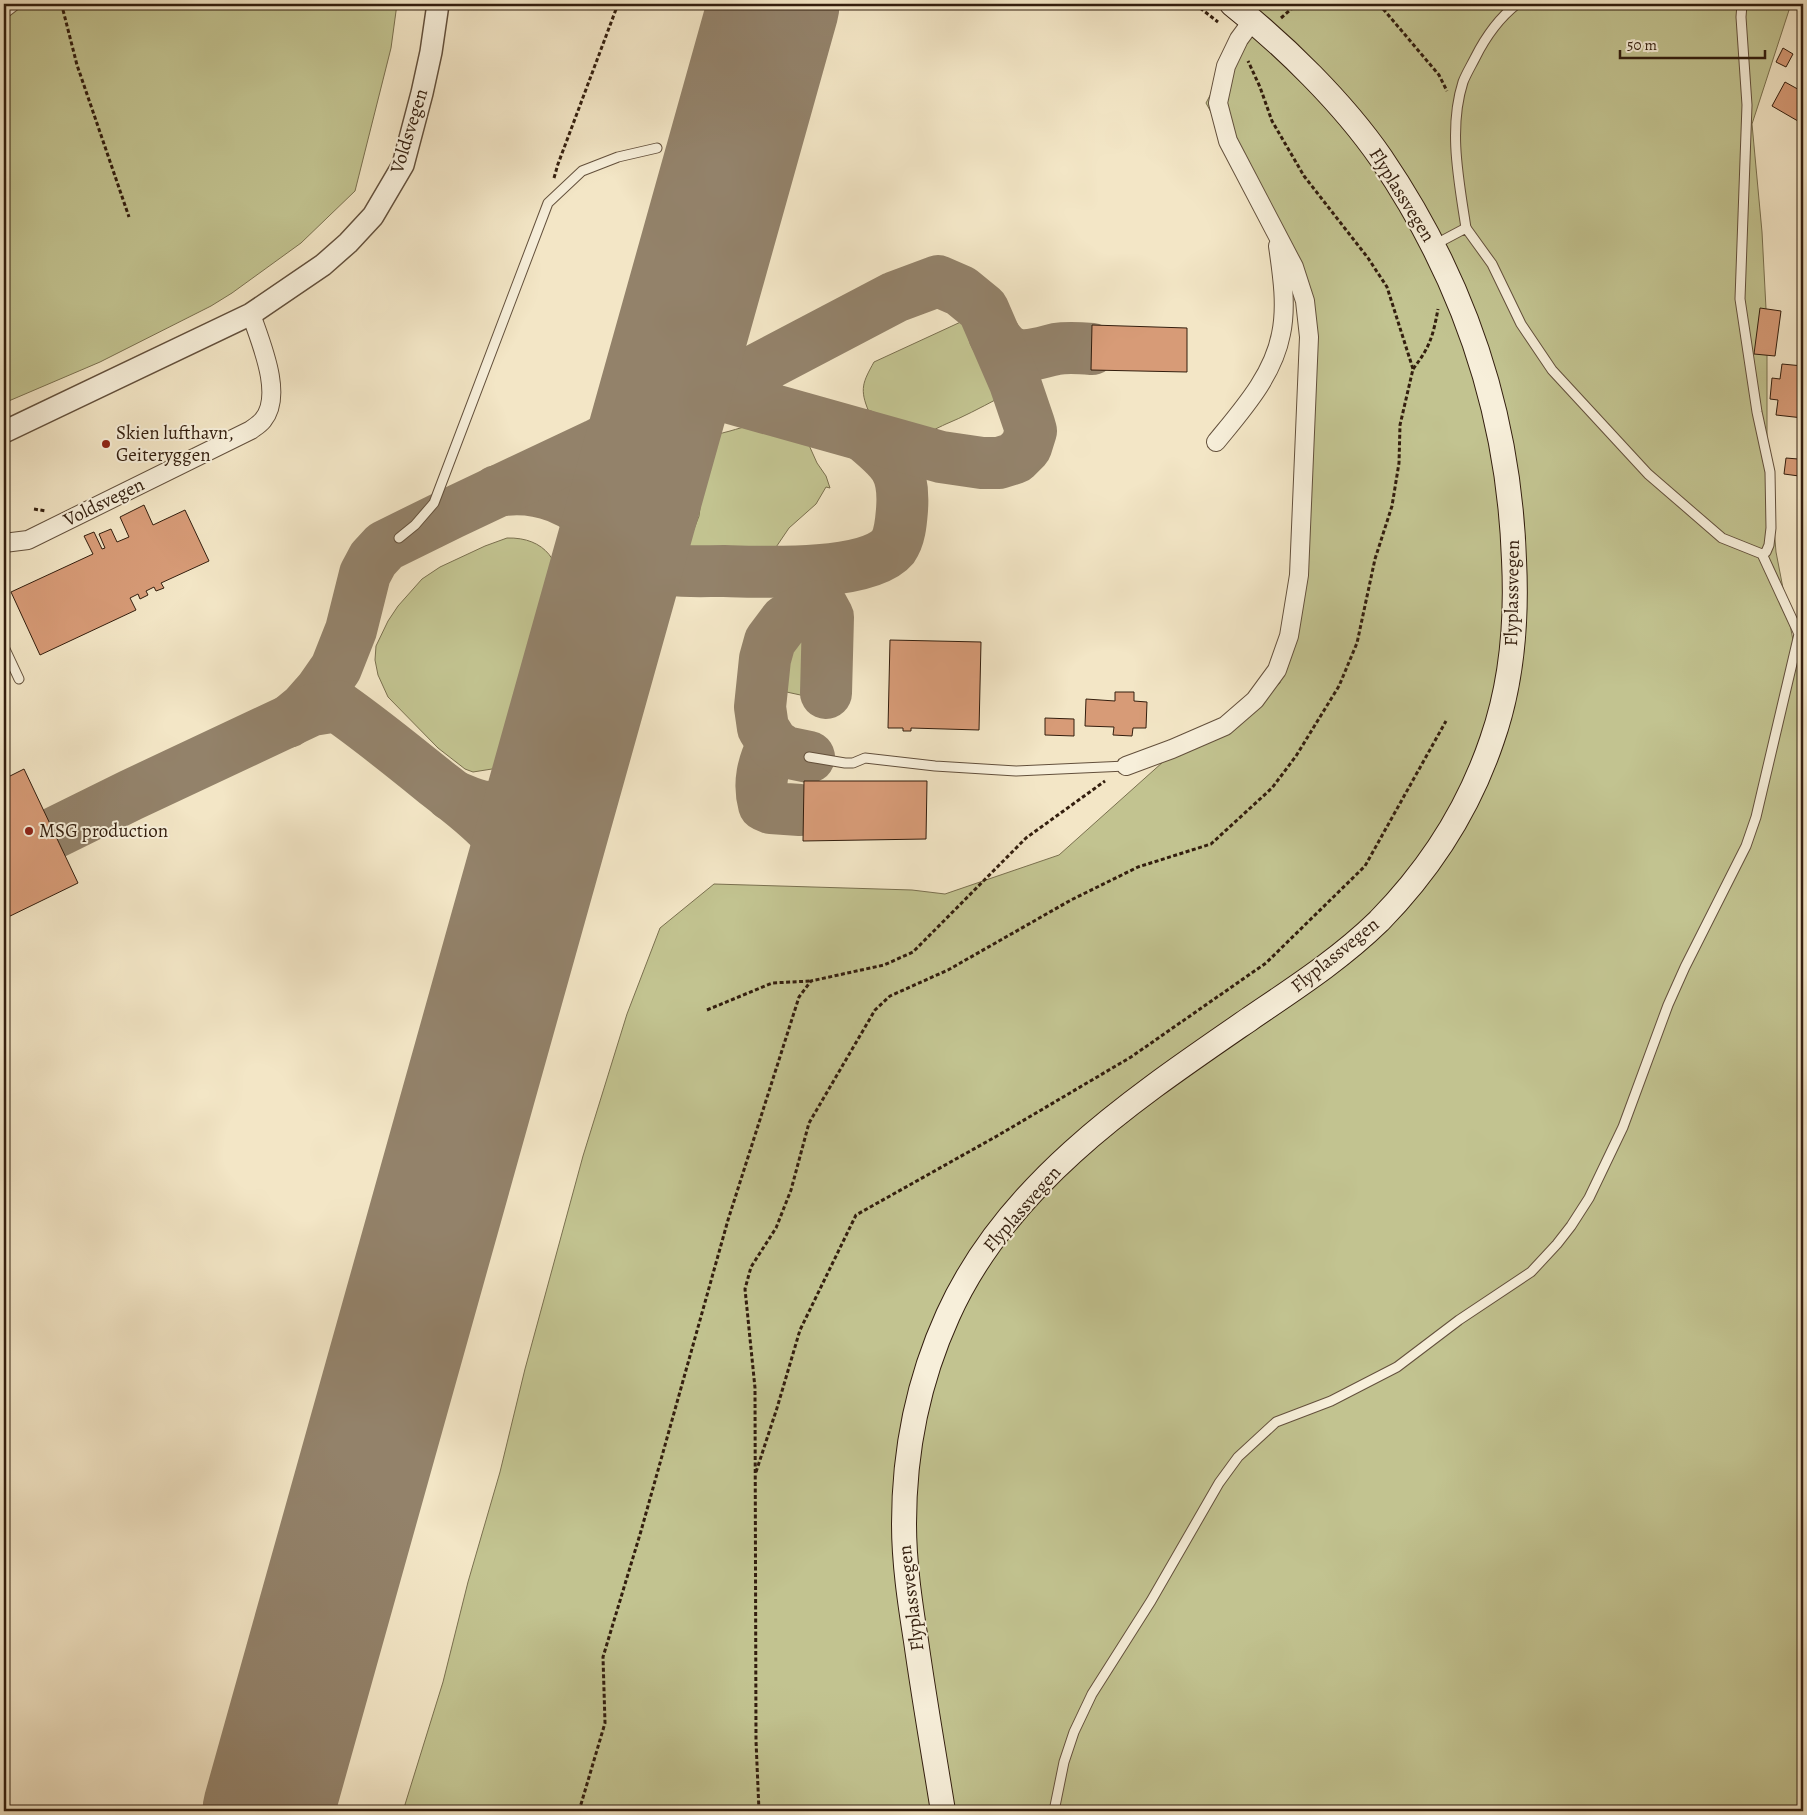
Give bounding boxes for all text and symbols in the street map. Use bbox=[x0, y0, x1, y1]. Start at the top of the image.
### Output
scale bar bbox=[1620, 28, 1764, 60]
text: 50 m bbox=[1627, 35, 1657, 55]
street label: Voldsvegen bbox=[384, 86, 434, 177]
street label: Flyplassvegen bbox=[1363, 143, 1441, 247]
place label: Skien lufthavn, Geiteryggen bbox=[116, 420, 234, 468]
marker: Skien lufthavn, Geiteryggen bbox=[100, 438, 112, 450]
street label: Voldsvegen bbox=[58, 471, 149, 533]
street label: Flyplassvegen bbox=[1498, 539, 1526, 647]
place label: MSG production bbox=[39, 818, 168, 844]
marker: MSG production bbox=[23, 825, 35, 837]
street label: Flyplassvegen bbox=[1285, 911, 1385, 999]
street label: Flyplassvegen bbox=[977, 1160, 1067, 1258]
street label: Flyplassvegen bbox=[892, 1544, 930, 1652]

